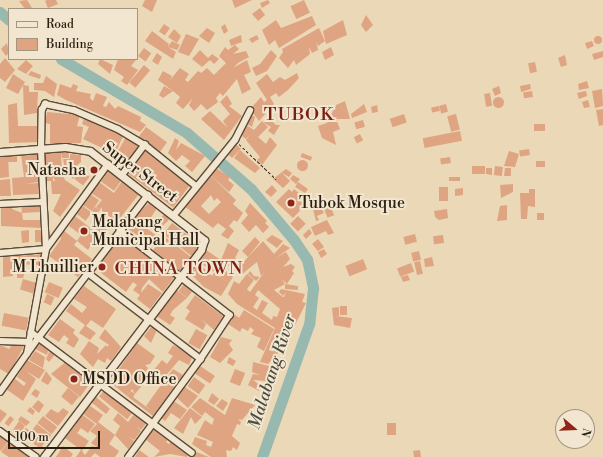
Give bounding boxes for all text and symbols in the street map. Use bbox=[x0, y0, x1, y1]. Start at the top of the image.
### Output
legend bbox=[8, 8, 138, 60]
text: Road bbox=[46, 17, 74, 32]
text: Building bbox=[46, 37, 93, 52]
district label: TUBOK bbox=[264, 104, 334, 126]
street label: Super Street bbox=[99, 137, 181, 207]
place label: Natasha bbox=[28, 160, 86, 180]
marker: Natasha bbox=[89, 165, 99, 175]
place label: Tubok Mosque bbox=[299, 193, 405, 213]
marker: Tubok Mosque bbox=[286, 198, 296, 208]
place label: Malabang Municipal Hall bbox=[92, 212, 199, 250]
marker: Malabang Municipal Hall bbox=[79, 226, 89, 236]
place label: M Lhuillier bbox=[12, 257, 94, 277]
district label: CHINA TOWN bbox=[115, 258, 243, 280]
marker: M Lhuillier bbox=[97, 262, 107, 272]
water label: Malabang River bbox=[245, 312, 301, 432]
place label: MSDD Office bbox=[82, 369, 177, 389]
marker: MSDD Office bbox=[69, 374, 79, 384]
north arrow bbox=[555, 409, 595, 449]
scale bar bbox=[10, 423, 102, 449]
text: N bbox=[577, 426, 593, 439]
text: 100 m bbox=[15, 430, 49, 445]

